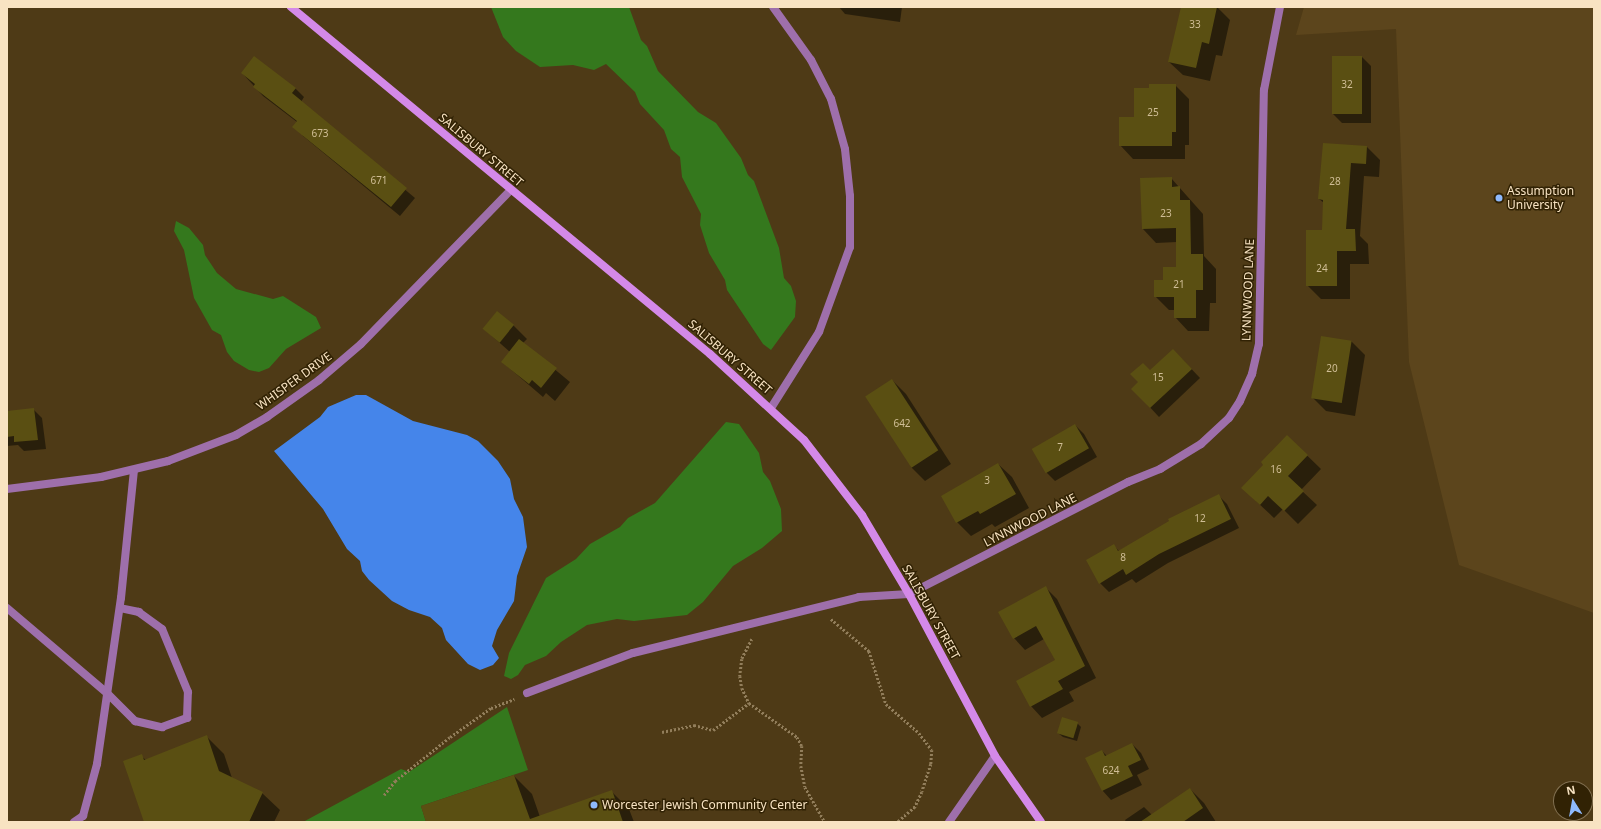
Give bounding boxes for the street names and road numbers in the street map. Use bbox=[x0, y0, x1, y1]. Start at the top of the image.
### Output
street label: SALISBURY STREET bbox=[436, 110, 526, 190]
street label: LYNNWOOD LANE bbox=[1239, 239, 1257, 341]
street label: SALISBURY STREET bbox=[685, 317, 775, 397]
street label: WHISPER DRIVE bbox=[254, 349, 334, 413]
street label: LYNNWOOD LANE bbox=[981, 490, 1079, 550]
street label: SALISBURY STREET bbox=[899, 562, 963, 662]

